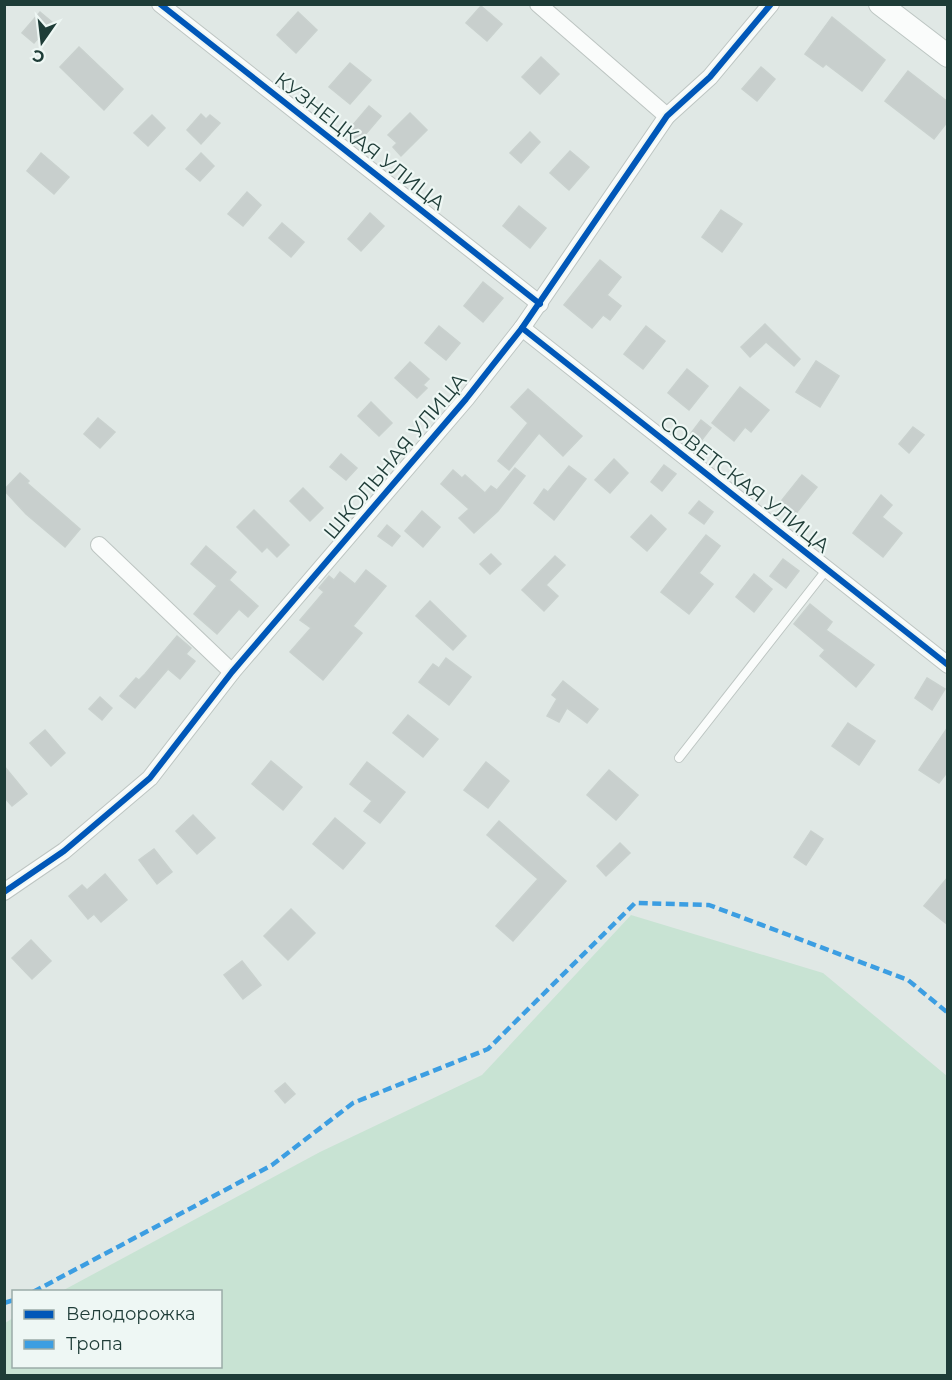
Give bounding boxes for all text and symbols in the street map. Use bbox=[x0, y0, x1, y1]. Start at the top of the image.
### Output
north arrow bbox=[12, 12, 72, 72]
text: С bbox=[30, 45, 46, 67]
street label: КУЗНЕЦКАЯ УЛИЦА bbox=[270, 67, 450, 215]
street label: ШКОЛЬНАЯ УЛИЦА bbox=[319, 368, 472, 544]
street label: СОВЕТСКАЯ УЛИЦА bbox=[655, 410, 835, 558]
legend bbox=[12, 1290, 222, 1368]
text: Велодорожка bbox=[66, 1303, 195, 1325]
text: Тропа bbox=[66, 1333, 123, 1355]

